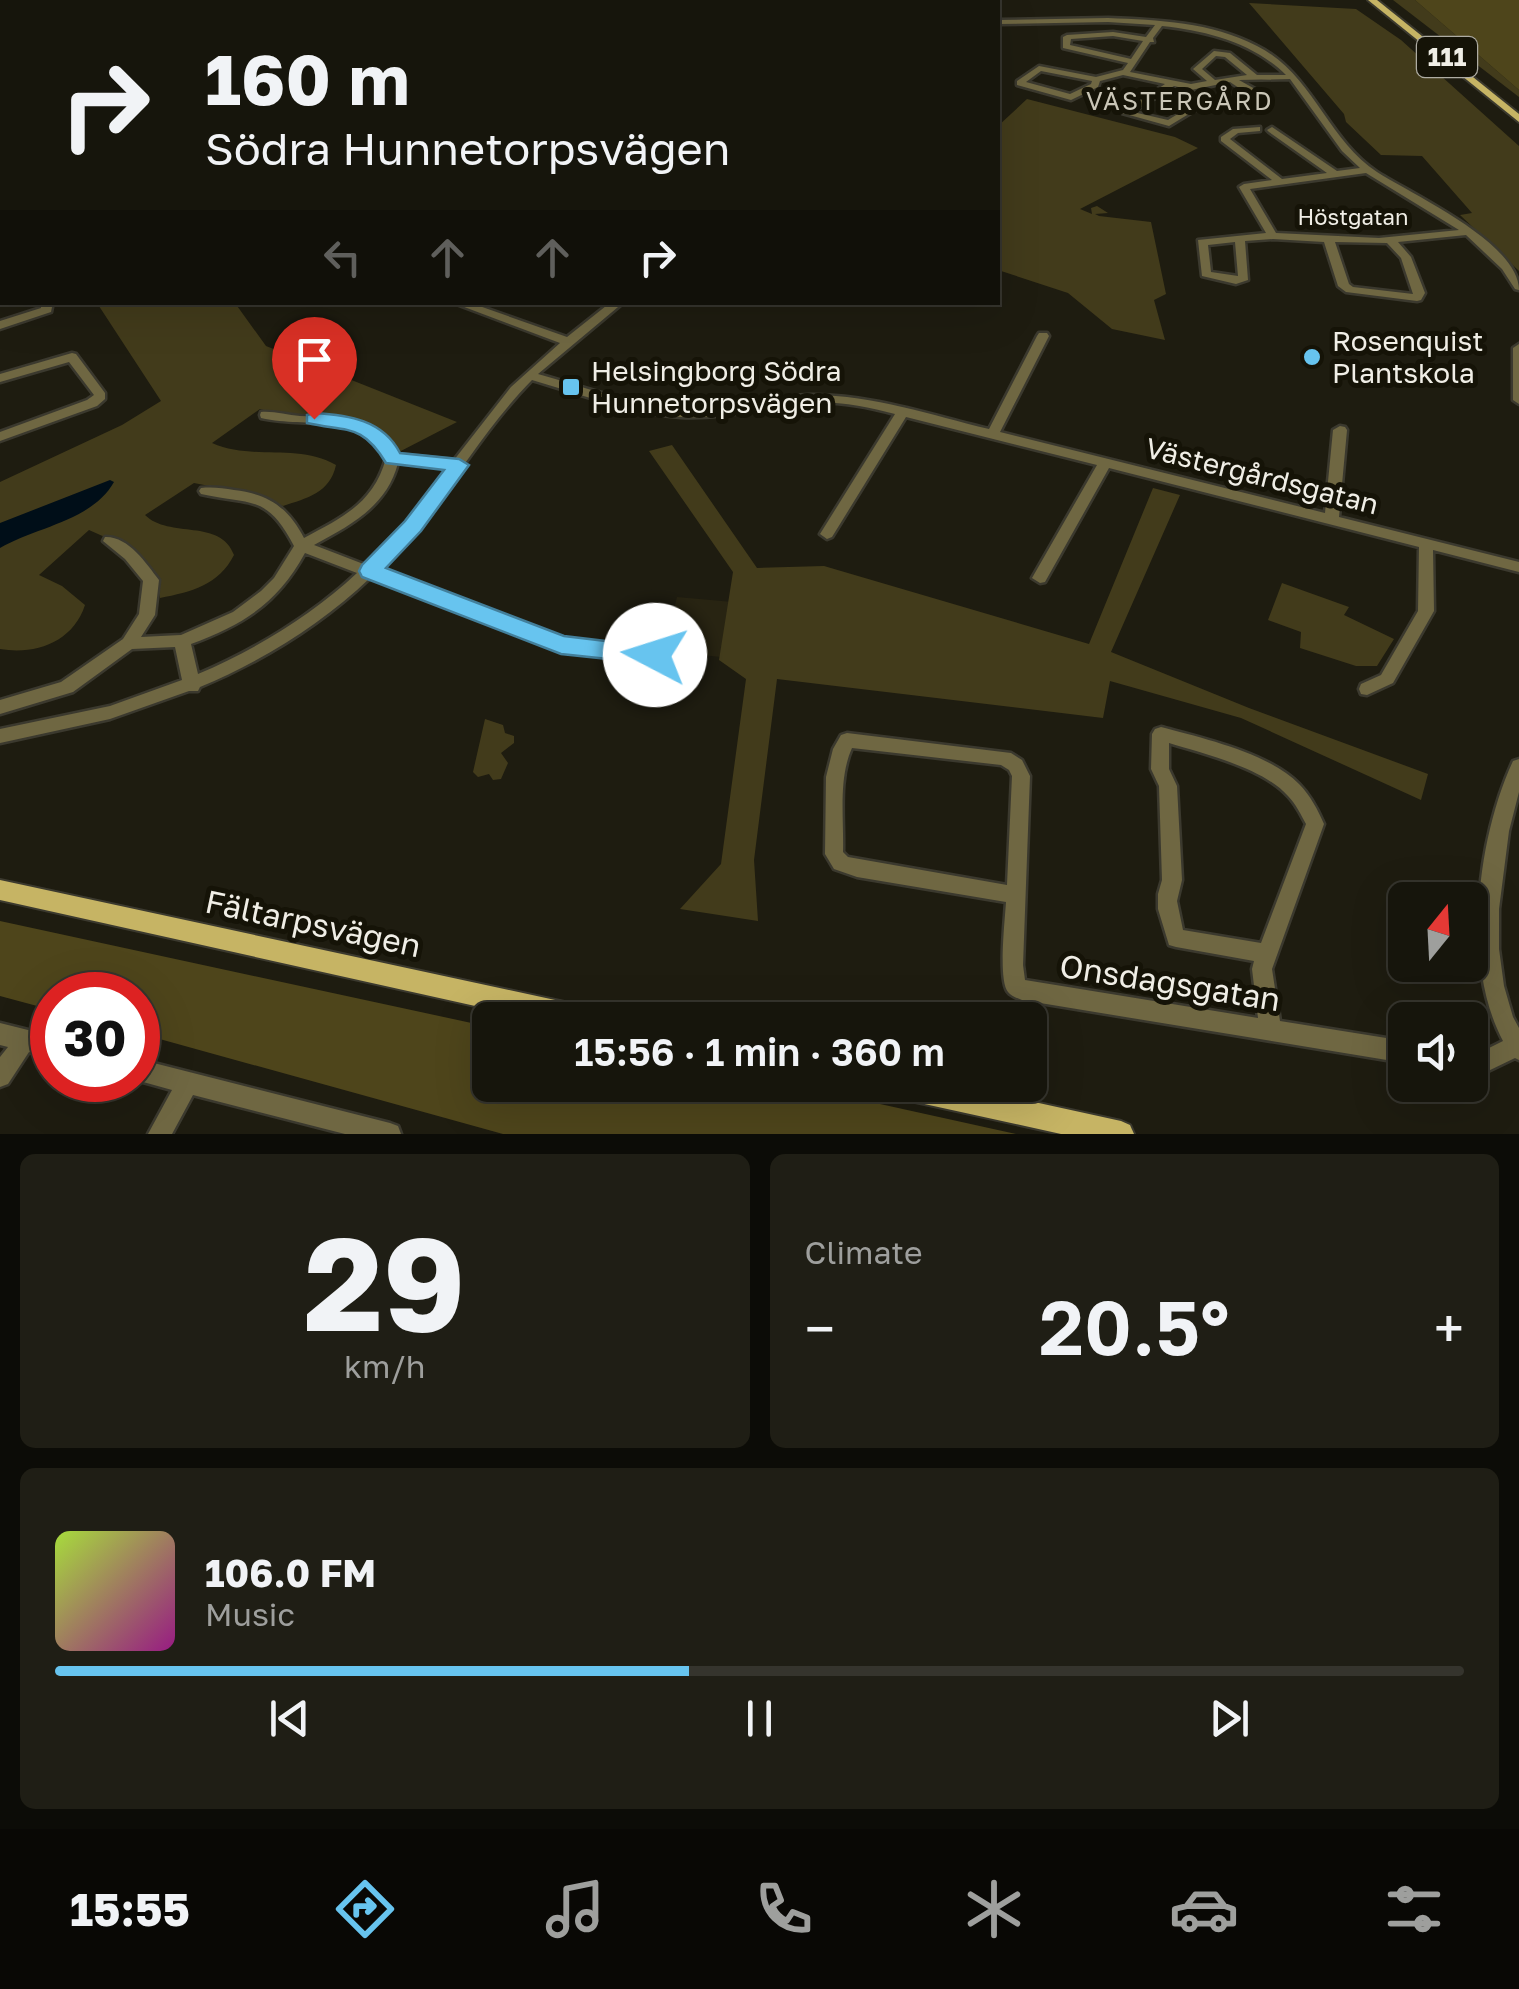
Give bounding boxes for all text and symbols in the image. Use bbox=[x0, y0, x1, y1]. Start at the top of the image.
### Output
text: 160 m bbox=[205, 36, 410, 120]
road number: 111 bbox=[1417, 37, 1477, 77]
icon: right bbox=[40, 40, 170, 170]
district label: VÄSTERGÅRD bbox=[1086, 85, 1274, 116]
text: Södra Hunnetorpsvägen bbox=[205, 121, 730, 175]
street label: Höstgatan bbox=[1298, 203, 1408, 230]
icon: left bbox=[315, 230, 370, 285]
icon: ahead bbox=[420, 230, 475, 285]
icon: ahead bbox=[525, 230, 580, 285]
icon: right bbox=[630, 230, 685, 285]
pin bbox=[272, 317, 357, 420]
place label: Rosenquist Plantskola bbox=[1332, 324, 1484, 389]
icon: arrive bbox=[287, 332, 342, 387]
marker: Rosenquist Plantskola bbox=[1301, 346, 1323, 368]
place label: Helsingborg Södra Hunnetorpsvägen bbox=[591, 354, 842, 419]
marker: Helsingborg Södra Hunnetorpsvägen bbox=[560, 376, 582, 398]
street label: Västergårdsgatan bbox=[1142, 431, 1382, 520]
position arrow bbox=[603, 603, 707, 707]
street label: Fältarpsvägen bbox=[202, 882, 424, 964]
north arrow bbox=[1388, 882, 1488, 982]
map controls bbox=[1388, 882, 1488, 1102]
street label: Onsdagsgatan bbox=[1057, 946, 1283, 1018]
speed limit sign: 30 bbox=[30, 972, 160, 1102]
button: sound bbox=[1388, 1002, 1488, 1102]
text: 15:56 · 1 min · 360 m bbox=[574, 1029, 945, 1074]
text: 29 bbox=[304, 1204, 466, 1360]
text: Climate bbox=[805, 1233, 923, 1271]
text: 20.5° bbox=[1039, 1281, 1229, 1372]
text: − bbox=[805, 1295, 835, 1361]
text: + bbox=[1434, 1295, 1464, 1361]
text: km/h bbox=[344, 1347, 425, 1385]
text: 106.0 FM bbox=[205, 1550, 376, 1595]
text: Music bbox=[205, 1595, 295, 1633]
icon: previous bbox=[262, 1691, 317, 1746]
icon: pause bbox=[732, 1691, 787, 1746]
icon: next bbox=[1202, 1691, 1257, 1746]
icon: directions bbox=[330, 1874, 400, 1944]
icon: music bbox=[540, 1874, 610, 1944]
icon: phone bbox=[749, 1874, 819, 1944]
icon: climate bbox=[959, 1874, 1029, 1944]
icon: car bbox=[1169, 1874, 1239, 1944]
icon: filters bbox=[1379, 1874, 1449, 1944]
text: 15:55 bbox=[70, 1882, 190, 1936]

